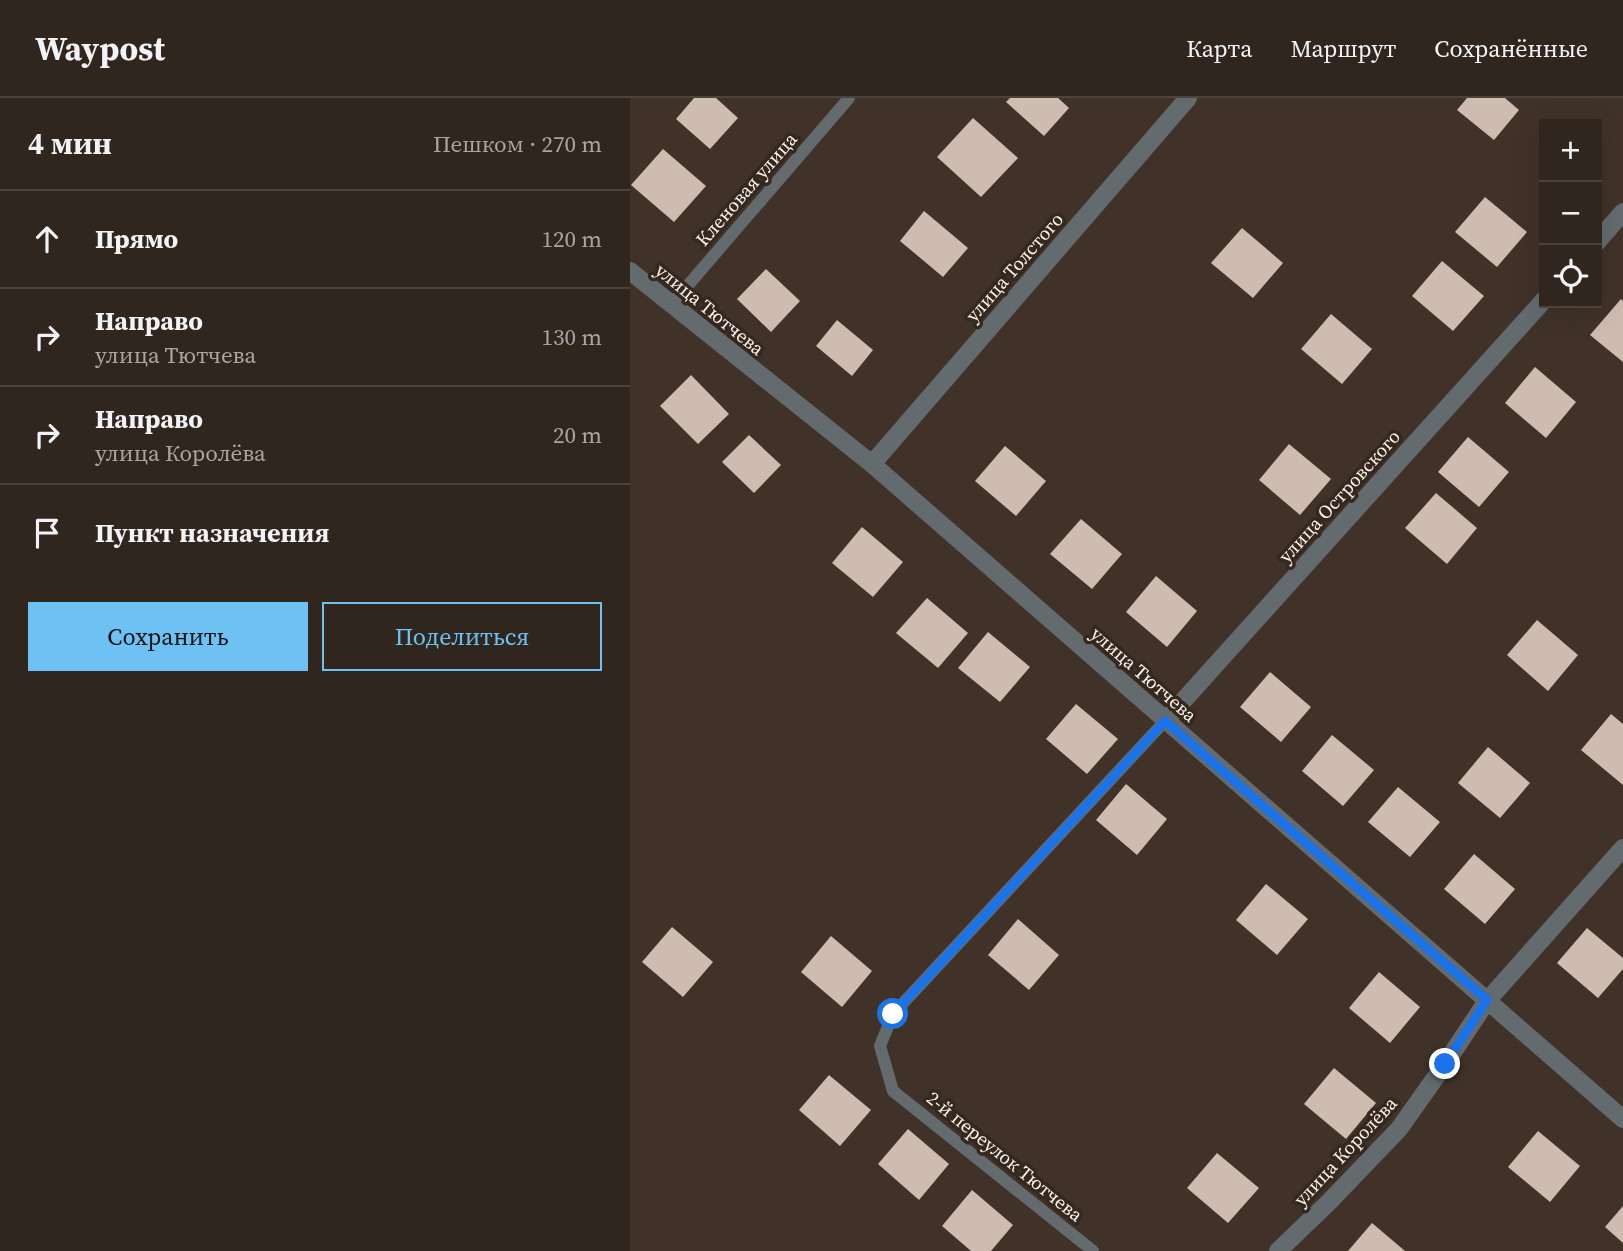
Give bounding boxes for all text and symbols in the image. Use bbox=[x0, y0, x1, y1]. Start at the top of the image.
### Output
text: Waypost bbox=[35, 26, 165, 71]
text: Карта bbox=[1186, 32, 1252, 65]
text: Маршрут bbox=[1290, 32, 1396, 65]
text: Сохранённые bbox=[1434, 32, 1588, 65]
map controls bbox=[1539, 119, 1602, 308]
button: + bbox=[1539, 119, 1602, 182]
text: 4 мин bbox=[28, 123, 112, 164]
street label: Кленовая улица bbox=[689, 126, 803, 251]
text: Пешком · 270 m bbox=[433, 128, 602, 160]
button: − bbox=[1539, 182, 1602, 245]
street label: улица Толстого bbox=[959, 207, 1069, 327]
icon: ahead bbox=[28, 220, 66, 258]
text: Прямо bbox=[95, 221, 178, 257]
text: 120 m bbox=[541, 223, 602, 255]
button: locate bbox=[1539, 245, 1602, 308]
street label: улица Тютчева bbox=[650, 257, 770, 361]
text: Направо bbox=[95, 303, 203, 339]
icon: right bbox=[28, 318, 66, 356]
text: 130 m bbox=[541, 321, 602, 353]
text: улица Тютчева bbox=[95, 339, 256, 371]
text: Направо bbox=[95, 401, 203, 437]
icon: right bbox=[28, 416, 66, 454]
text: 20 m bbox=[553, 419, 602, 451]
street label: улица Островского bbox=[1272, 424, 1406, 568]
text: улица Королёва bbox=[95, 437, 266, 469]
icon: arrive bbox=[28, 514, 66, 552]
text: Пункт назначения bbox=[95, 515, 329, 551]
button: Сохранить bbox=[28, 602, 308, 671]
button: Поделиться bbox=[322, 602, 602, 671]
street label: улица Тютчева bbox=[1085, 621, 1203, 728]
route start bbox=[877, 998, 908, 1029]
route end bbox=[1429, 1048, 1460, 1079]
street label: 2-й переулок Тютчева bbox=[921, 1085, 1089, 1227]
street label: улица Королёва bbox=[1287, 1090, 1403, 1211]

